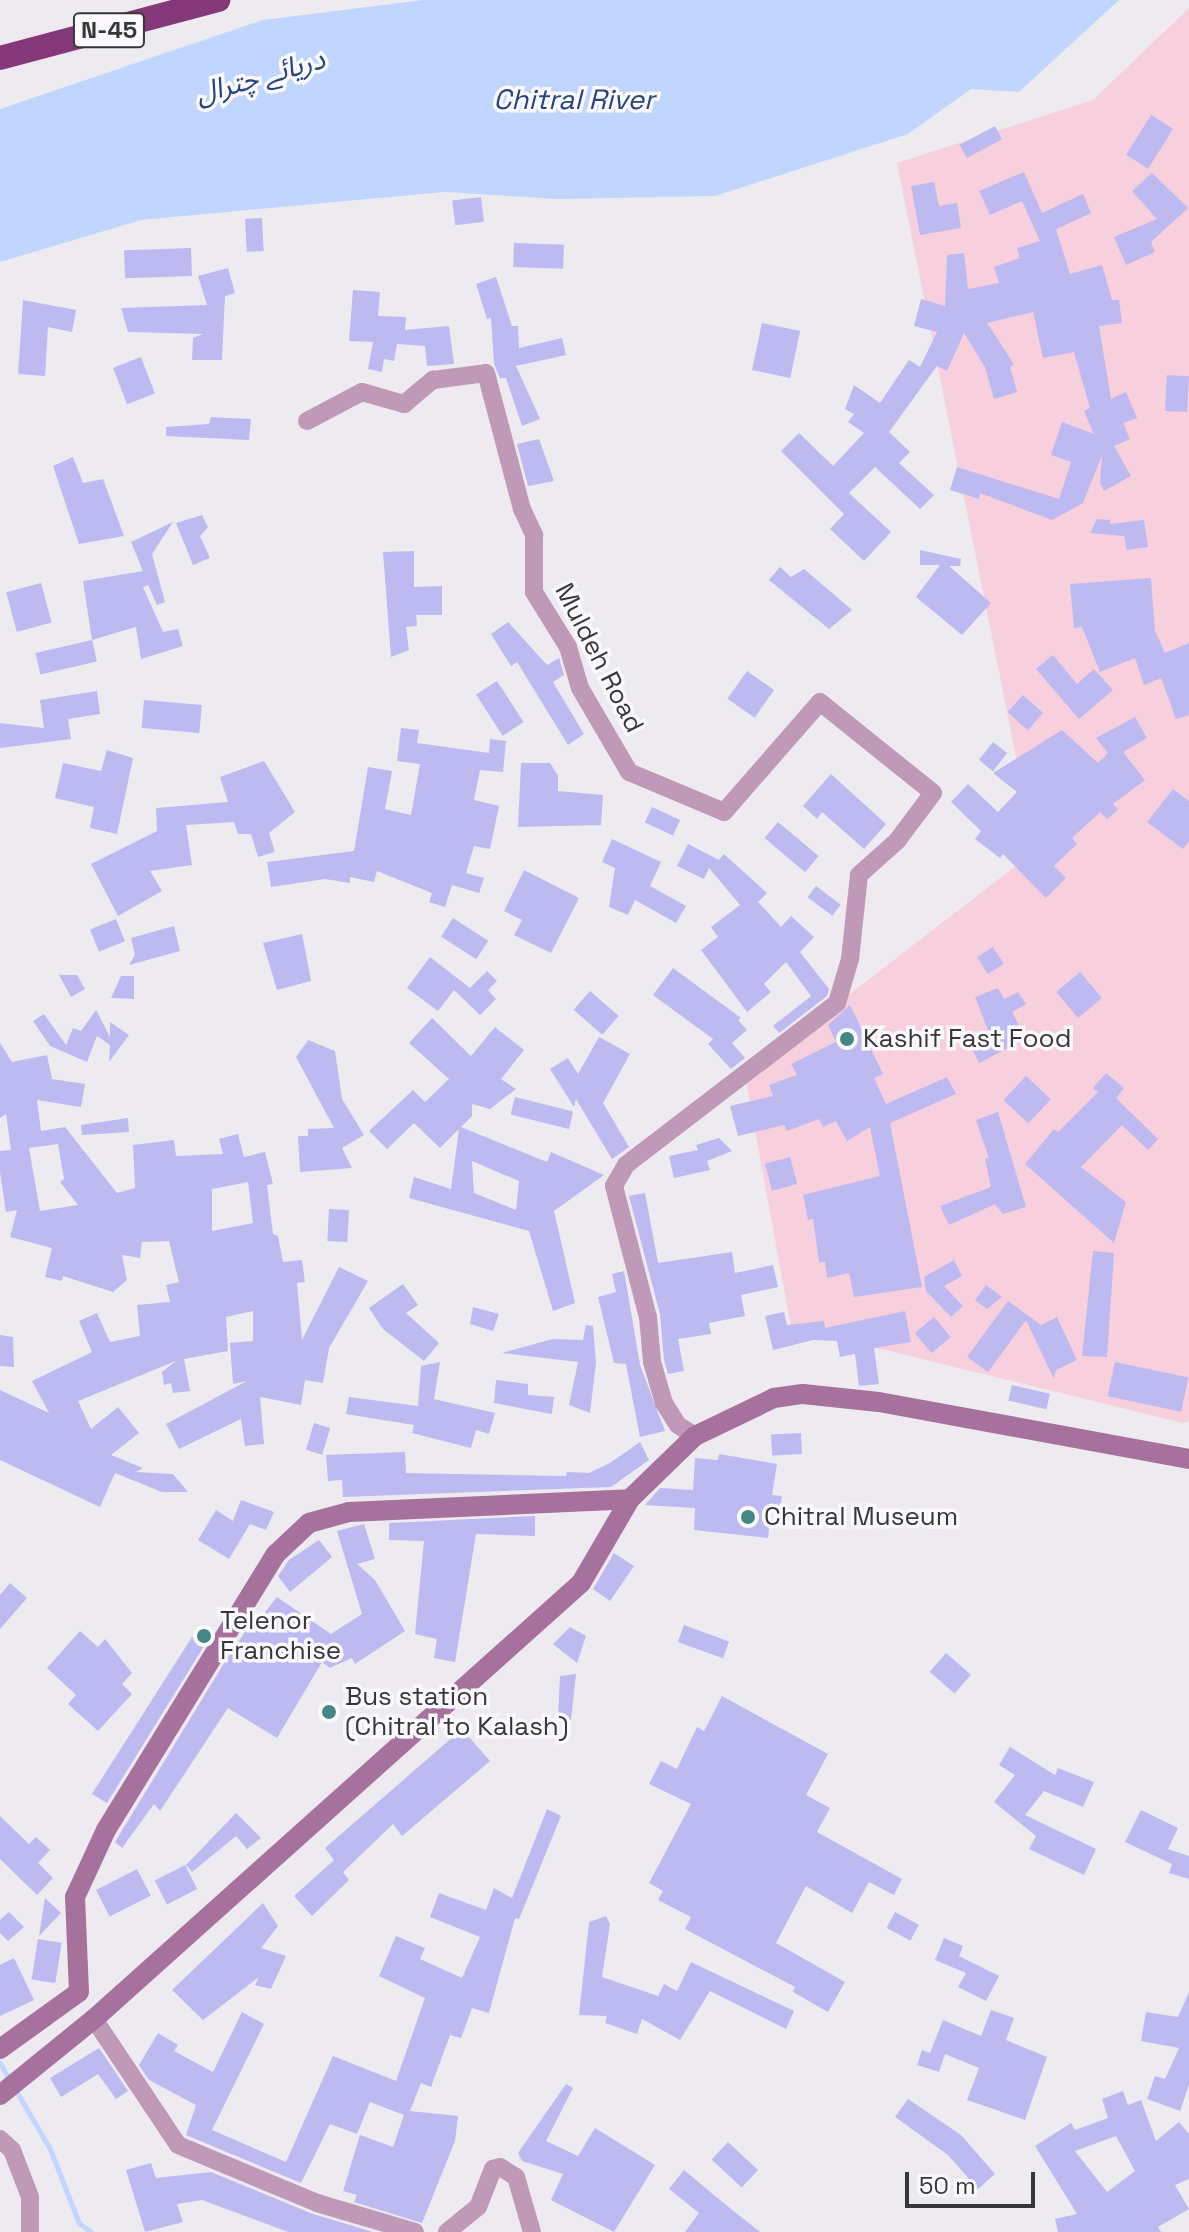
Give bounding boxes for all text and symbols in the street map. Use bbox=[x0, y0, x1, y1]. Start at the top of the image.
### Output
road number: N-45 bbox=[71, 10, 147, 50]
water label: دریائے چترال bbox=[192, 42, 328, 110]
water label: Chitral River bbox=[493, 82, 655, 116]
street label: Muldeh Road bbox=[548, 578, 650, 738]
place label: Kashif Fast Food bbox=[863, 1023, 1071, 1055]
marker: Kashif Fast Food bbox=[838, 1030, 856, 1048]
place label: Chitral Museum bbox=[764, 1501, 958, 1533]
marker: Chitral Museum bbox=[739, 1508, 757, 1526]
place label: Telenor Franchise bbox=[220, 1605, 341, 1666]
marker: Telenor Franchise bbox=[195, 1627, 213, 1645]
place label: Bus station (Chitral to Kalash) bbox=[345, 1681, 568, 1742]
marker: Bus station (Chitral to Kalash) bbox=[320, 1703, 338, 1721]
scale bar bbox=[909, 2156, 1039, 2206]
text: 50 m bbox=[919, 2170, 976, 2201]

